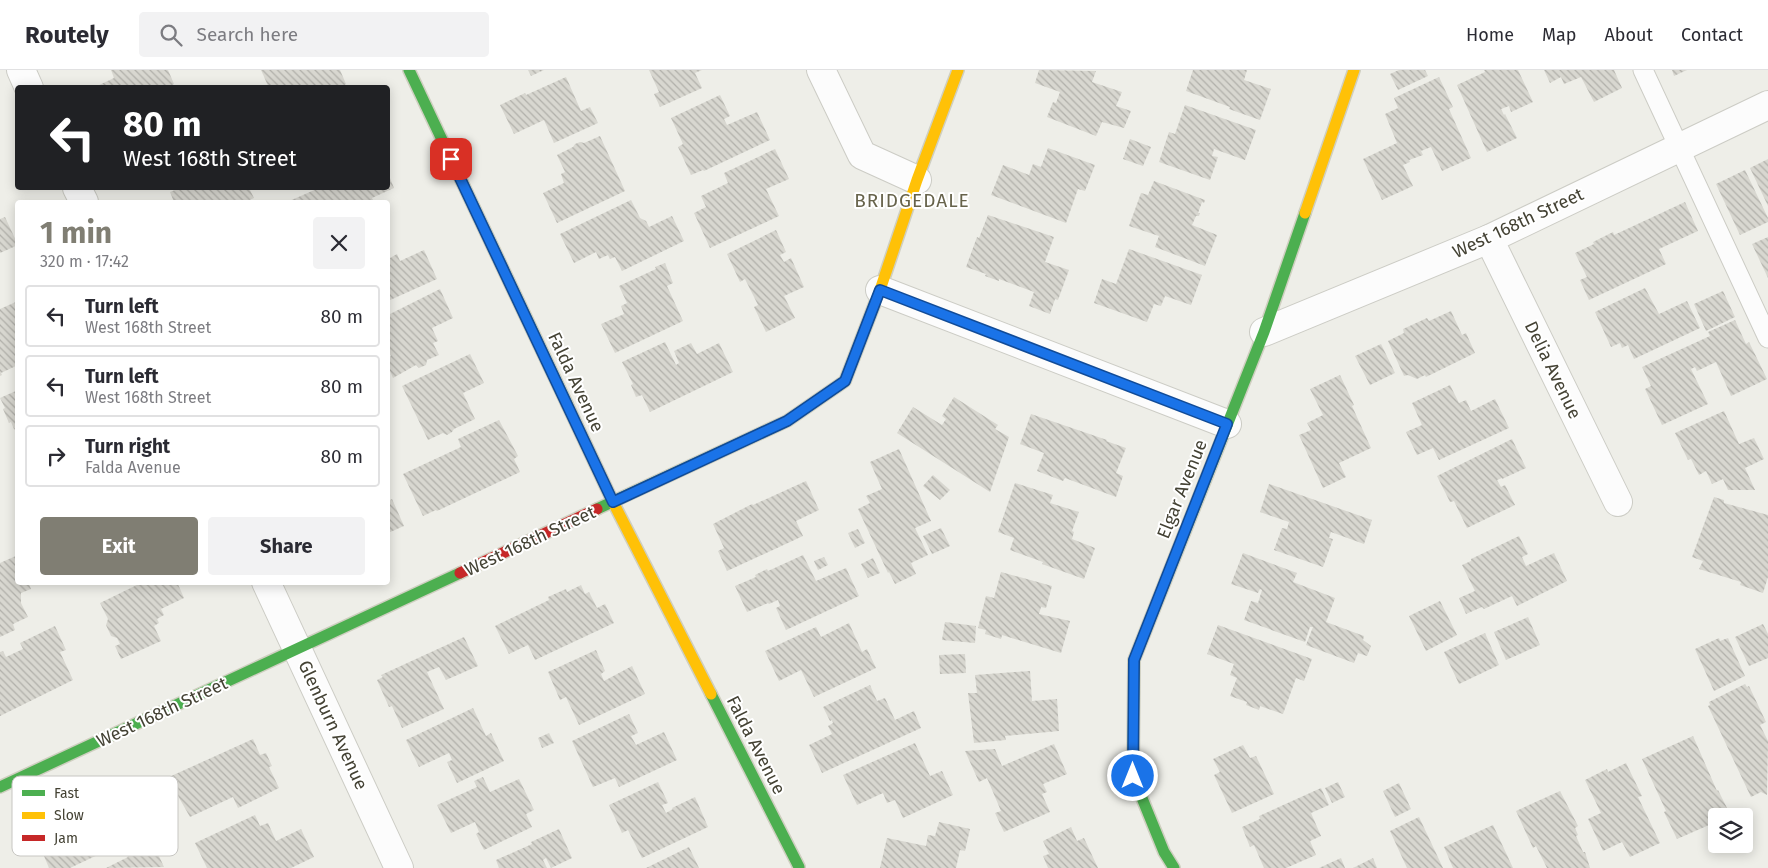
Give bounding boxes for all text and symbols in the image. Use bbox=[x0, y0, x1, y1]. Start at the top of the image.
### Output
search box bbox=[139, 12, 489, 57]
text: Routely bbox=[25, 21, 109, 49]
icon: search bbox=[157, 21, 185, 49]
text: Search here bbox=[197, 23, 298, 46]
text: Home bbox=[1466, 24, 1514, 46]
text: Map bbox=[1542, 24, 1576, 46]
text: About bbox=[1604, 24, 1653, 46]
text: Contact bbox=[1681, 24, 1743, 46]
text: 80 m bbox=[123, 103, 202, 145]
icon: left bbox=[40, 105, 105, 170]
pin bbox=[430, 138, 472, 180]
text: West 168th Street bbox=[123, 145, 297, 172]
icon: arrive bbox=[437, 145, 465, 173]
street label: West 168th Street bbox=[1449, 183, 1588, 263]
district label: BRIDGEDALE bbox=[854, 189, 970, 212]
text: 1 min bbox=[40, 215, 112, 251]
button: close bbox=[313, 217, 365, 269]
text: 320 m · 17:42 bbox=[40, 252, 129, 271]
text: Turn left bbox=[85, 295, 159, 318]
icon: left bbox=[42, 302, 70, 330]
text: 80 m bbox=[321, 305, 363, 328]
text: West 168th Street bbox=[85, 318, 211, 337]
street label: Delia Avenue bbox=[1520, 318, 1586, 422]
street label: Falda Avenue bbox=[543, 329, 609, 435]
text: Turn left bbox=[85, 365, 159, 388]
icon: left bbox=[42, 372, 70, 400]
text: 80 m bbox=[321, 375, 363, 398]
text: West 168th Street bbox=[85, 388, 211, 407]
text: Turn right bbox=[85, 435, 170, 458]
street label: Elgar Avenue bbox=[1152, 436, 1212, 542]
icon: right bbox=[42, 442, 70, 470]
text: 80 m bbox=[321, 445, 363, 468]
text: Falda Avenue bbox=[85, 458, 181, 477]
street label: West 168th Street bbox=[461, 501, 600, 581]
button: Exit bbox=[40, 517, 198, 575]
button: Share bbox=[208, 517, 365, 575]
street label: Glenburn Avenue bbox=[293, 657, 373, 793]
street label: West 168th Street bbox=[93, 672, 232, 752]
street label: Falda Avenue bbox=[722, 692, 790, 798]
position arrow bbox=[1106, 749, 1158, 801]
legend bbox=[12, 776, 178, 856]
text: Fast bbox=[54, 785, 80, 802]
text: Slow bbox=[54, 807, 84, 824]
map controls bbox=[1708, 808, 1753, 853]
button: layers bbox=[1708, 808, 1753, 853]
text: Jam bbox=[54, 830, 78, 847]

